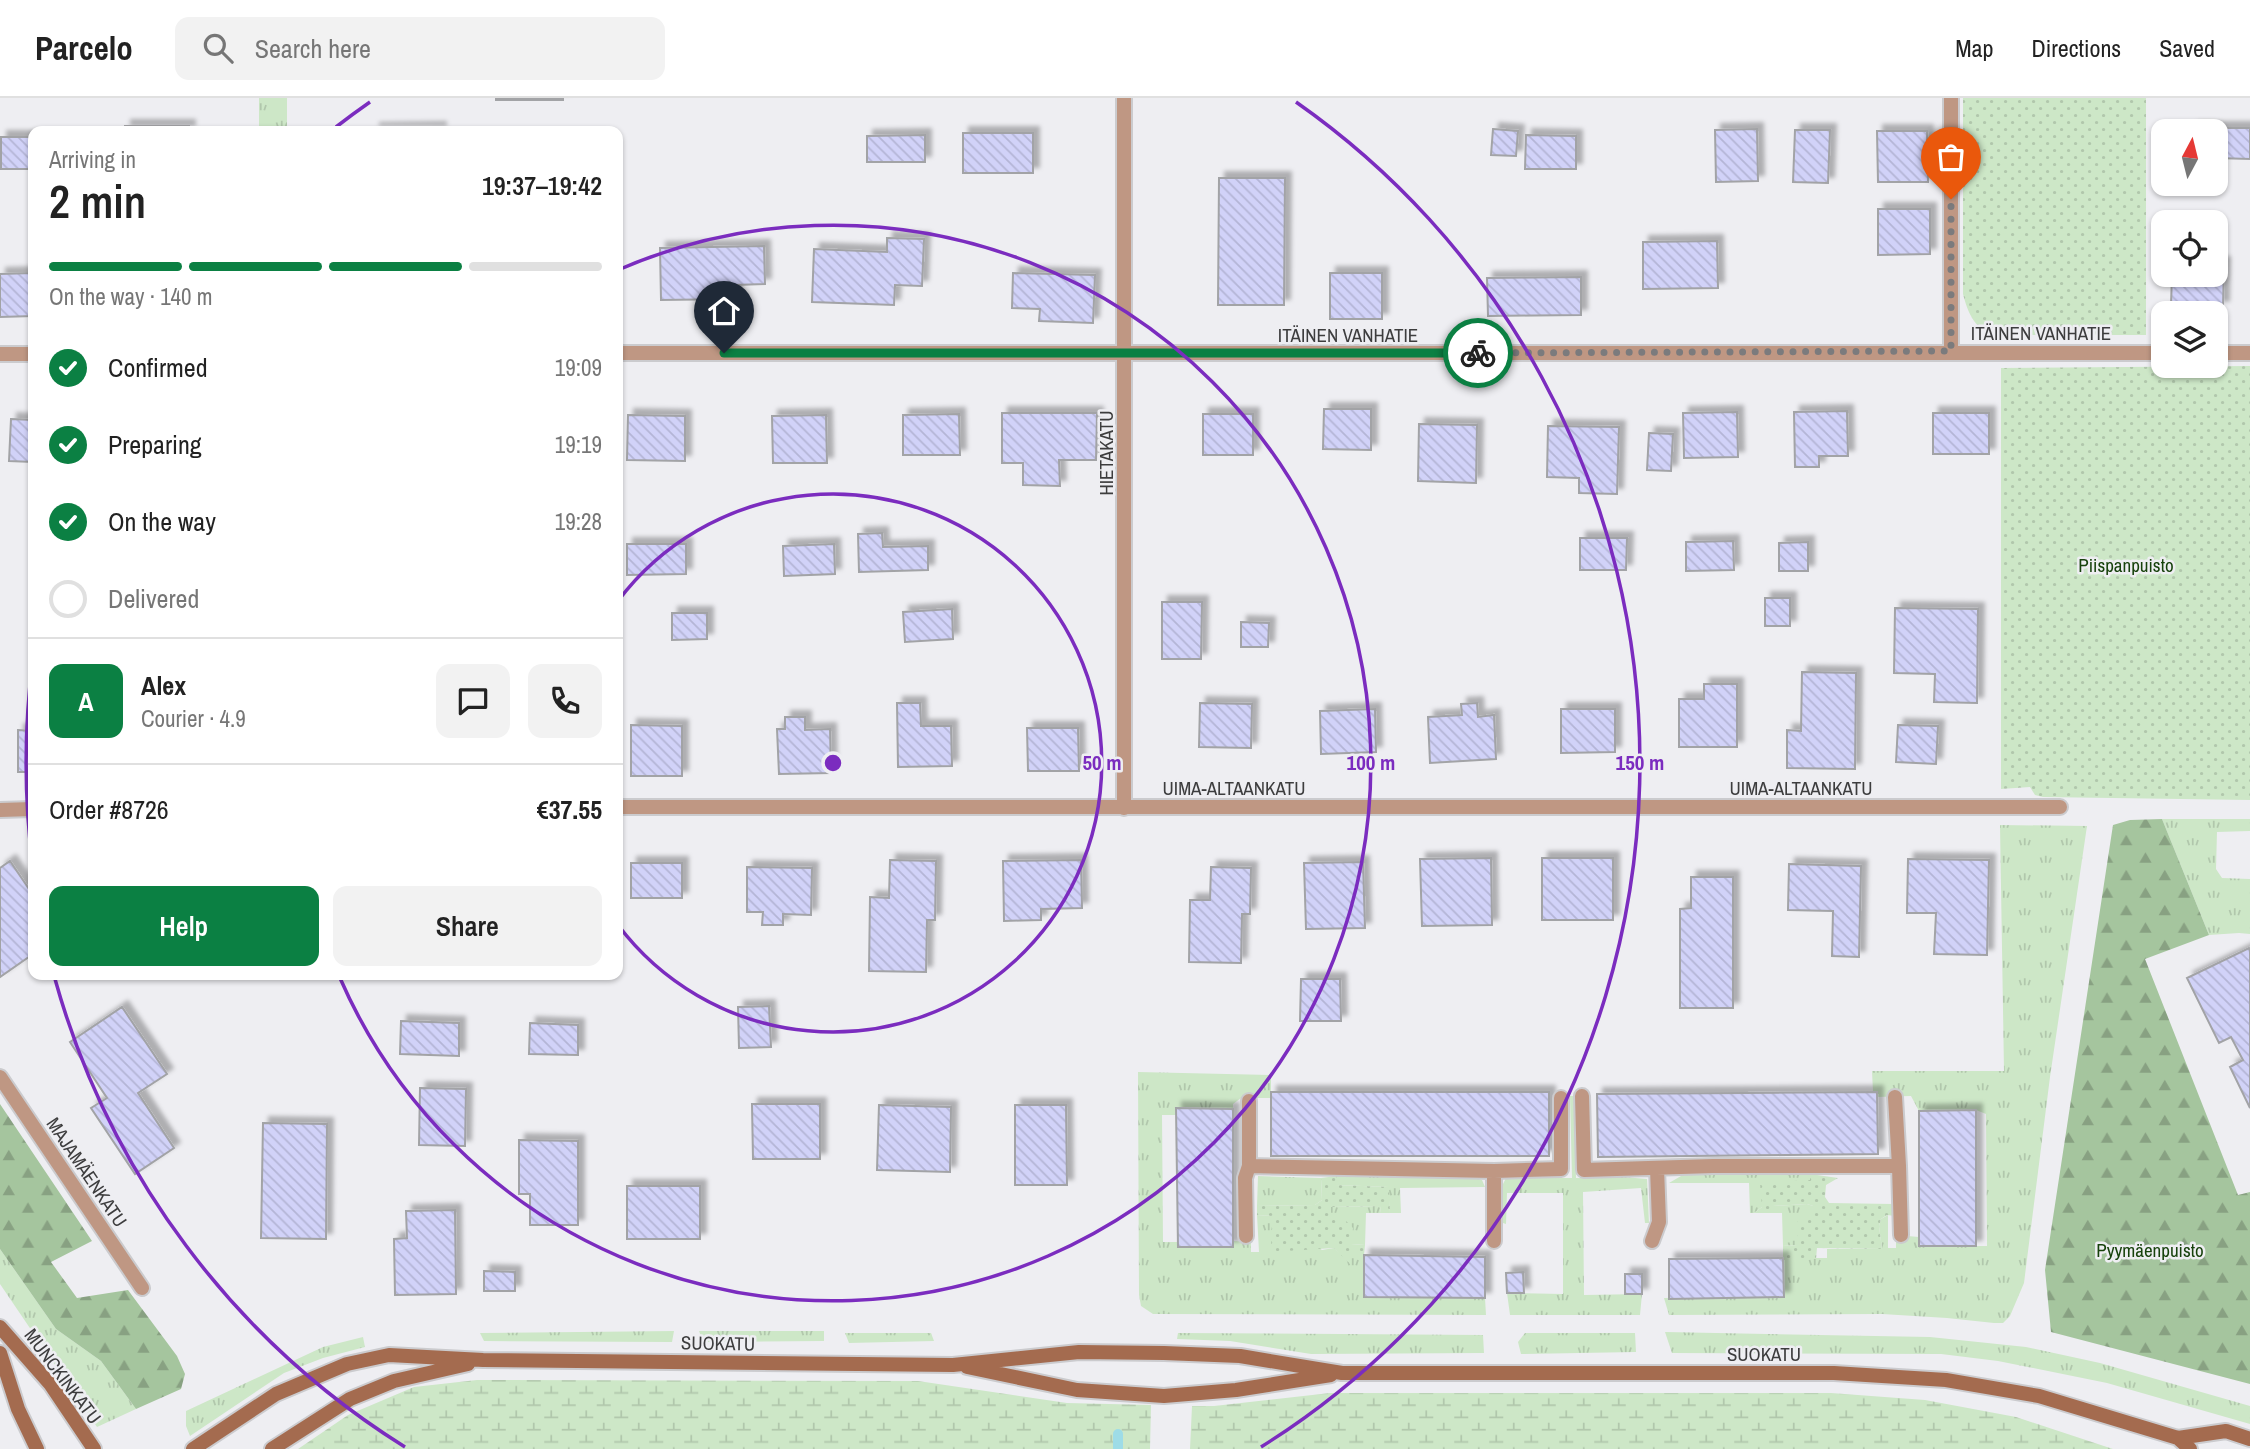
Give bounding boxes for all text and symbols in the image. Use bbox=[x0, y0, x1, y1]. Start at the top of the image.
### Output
search box bbox=[175, 17, 665, 80]
text: Parcelo bbox=[35, 26, 133, 70]
icon: search bbox=[199, 29, 237, 67]
text: Search here bbox=[255, 31, 371, 66]
text: Map bbox=[1955, 32, 1993, 64]
text: Directions bbox=[2031, 32, 2121, 64]
text: Saved bbox=[2159, 32, 2215, 64]
north arrow bbox=[2151, 119, 2228, 196]
map controls bbox=[2151, 119, 2228, 378]
pin bbox=[1921, 127, 1981, 199]
icon: bag bbox=[1932, 138, 1970, 176]
text: Arriving in bbox=[49, 144, 136, 175]
text: 19:37–19:42 bbox=[482, 168, 602, 203]
text: 2 min bbox=[49, 170, 146, 232]
button: locate bbox=[2151, 210, 2228, 287]
text: On the way · 140 m bbox=[49, 281, 213, 312]
pin bbox=[694, 281, 754, 353]
icon: home bbox=[705, 292, 743, 330]
button: layers bbox=[2151, 301, 2228, 378]
courier bbox=[1443, 318, 1513, 388]
street label: ITÄINEN VANHATIE bbox=[1971, 320, 2111, 346]
street label: ITÄINEN VANHATIE bbox=[1278, 322, 1418, 348]
icon: bike bbox=[1459, 334, 1497, 372]
icon: check bbox=[49, 349, 87, 387]
text: Confirmed bbox=[108, 350, 208, 385]
text: 19:09 bbox=[555, 352, 602, 383]
street label: HIETAKATU bbox=[1093, 410, 1119, 496]
icon: check bbox=[49, 426, 87, 464]
text: Preparing bbox=[108, 427, 202, 462]
text: 19:19 bbox=[555, 429, 602, 460]
icon: check bbox=[49, 503, 87, 541]
text: On the way bbox=[108, 504, 216, 539]
text: 19:28 bbox=[555, 506, 602, 537]
park label: Piispanpuisto bbox=[2078, 552, 2174, 578]
text: Delivered bbox=[108, 581, 199, 616]
button: chat bbox=[436, 664, 510, 738]
button: phone bbox=[528, 664, 602, 738]
text: Alex bbox=[141, 668, 186, 703]
text: A bbox=[78, 684, 94, 719]
text: Courier · 4.9 bbox=[141, 703, 246, 734]
text: 50 m bbox=[1082, 748, 1122, 777]
text: 100 m bbox=[1347, 748, 1395, 777]
text: 150 m bbox=[1616, 748, 1664, 777]
centre of rings bbox=[821, 751, 845, 775]
street label: UIMA-ALTAANKATU bbox=[1163, 775, 1305, 801]
street label: UIMA-ALTAANKATU bbox=[1730, 775, 1872, 801]
text: Order #8726 bbox=[49, 792, 169, 827]
text: €37.55 bbox=[537, 792, 602, 827]
button: Help bbox=[49, 886, 319, 966]
button: Share bbox=[333, 886, 602, 966]
street label: MAJAMÄENKATU bbox=[41, 1112, 133, 1232]
park label: Pyymäenpuisto bbox=[2096, 1237, 2204, 1263]
street label: MUNCKINKATU bbox=[19, 1323, 107, 1429]
street label: SUOKATU bbox=[681, 1329, 755, 1357]
street label: SUOKATU bbox=[1727, 1341, 1801, 1367]

